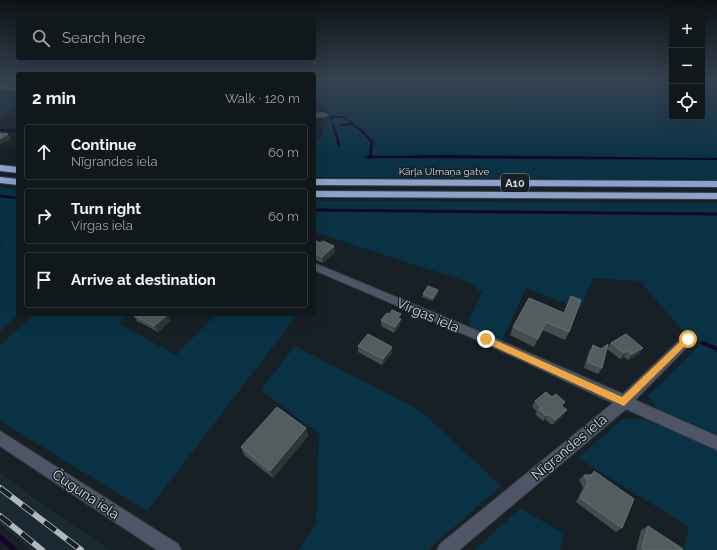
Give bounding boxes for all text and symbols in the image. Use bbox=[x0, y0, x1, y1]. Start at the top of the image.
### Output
map controls bbox=[669, 12, 705, 120]
button: + bbox=[669, 12, 705, 48]
search box bbox=[16, 16, 316, 60]
icon: search bbox=[30, 27, 52, 49]
text: Search here bbox=[62, 29, 145, 47]
button: − bbox=[669, 48, 705, 84]
button: locate bbox=[669, 84, 705, 120]
text: 2 min bbox=[32, 88, 76, 108]
text: Walk · 120 m bbox=[225, 91, 300, 106]
text: Continue bbox=[71, 136, 136, 154]
icon: ahead bbox=[33, 141, 55, 163]
text: 60 m bbox=[268, 145, 299, 160]
text: Nīgrandes iela bbox=[71, 154, 158, 169]
street label: Kārļa Ulmaņa gatve bbox=[399, 166, 490, 177]
road number: A10 bbox=[501, 174, 529, 192]
text: Turn right bbox=[71, 200, 141, 218]
icon: right bbox=[33, 205, 55, 227]
text: 60 m bbox=[268, 209, 299, 224]
text: Virgas iela bbox=[71, 218, 133, 233]
icon: arrive bbox=[33, 269, 55, 291]
text: Arrive at destination bbox=[71, 271, 216, 289]
street label: Virgas iela bbox=[394, 295, 462, 335]
route end bbox=[477, 330, 495, 348]
route start bbox=[679, 330, 697, 348]
street label: Nīgrandes iela bbox=[528, 411, 610, 483]
street label: Čuguna iela bbox=[50, 464, 123, 522]

